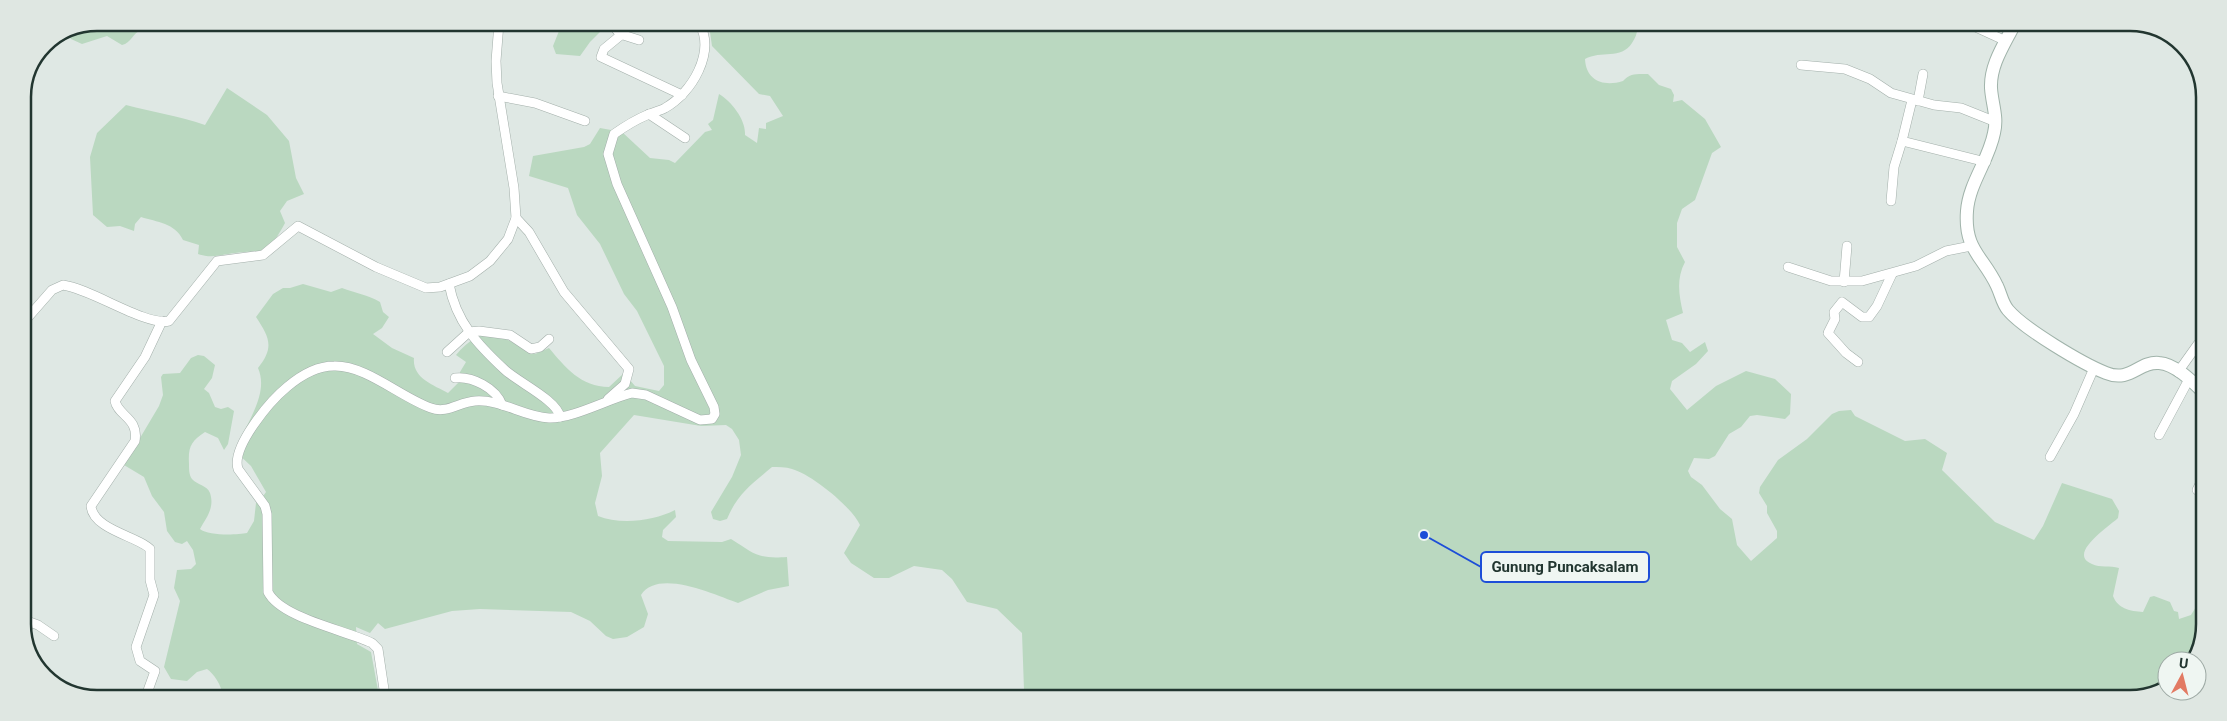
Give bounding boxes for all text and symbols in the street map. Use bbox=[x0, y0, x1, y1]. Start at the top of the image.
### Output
callout: Gunung Puncaksalam bbox=[1481, 552, 1649, 582]
text: Gunung Puncaksalam bbox=[1491, 558, 1639, 576]
north arrow bbox=[2157, 651, 2207, 701]
text: U bbox=[2178, 655, 2189, 672]

